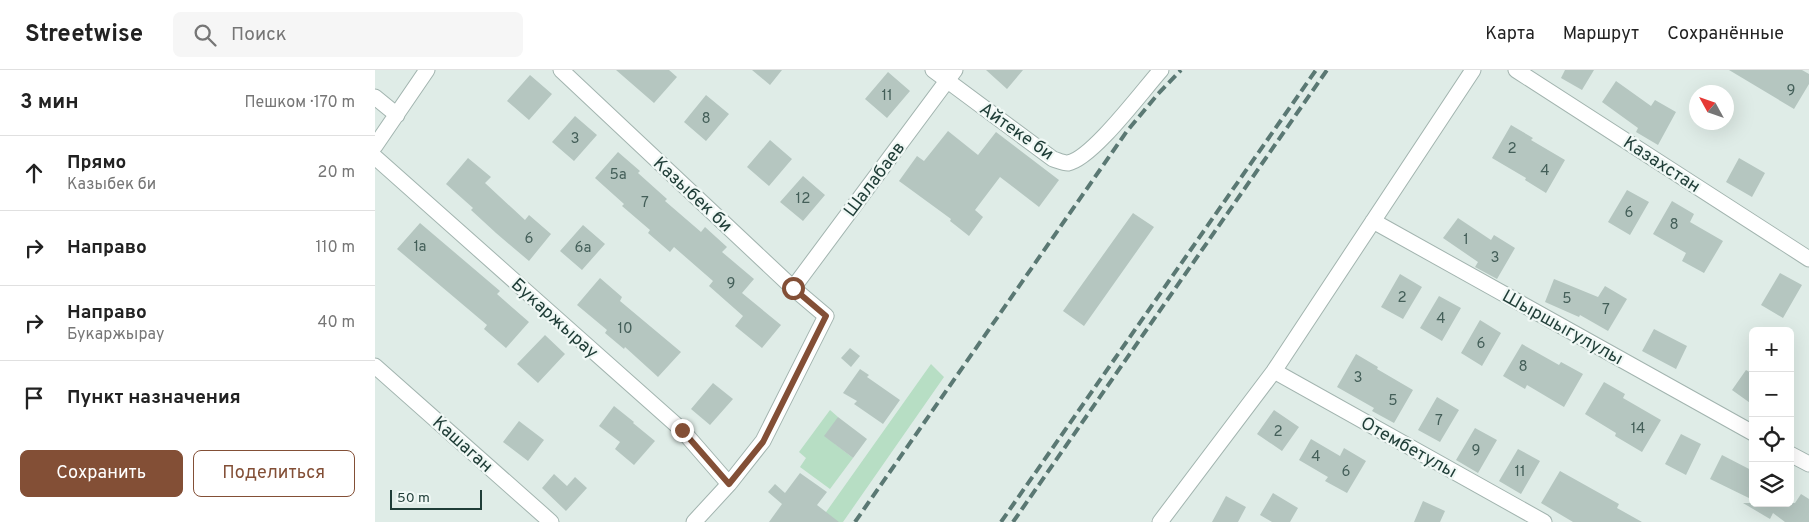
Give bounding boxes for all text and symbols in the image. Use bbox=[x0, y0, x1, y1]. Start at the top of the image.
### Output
search box bbox=[173, 12, 523, 57]
text: Streetwise bbox=[25, 20, 143, 50]
icon: search bbox=[191, 21, 219, 49]
text: Поиск bbox=[231, 23, 287, 47]
text: Карта bbox=[1485, 23, 1535, 46]
text: Маршрут bbox=[1563, 23, 1639, 46]
text: Сохранённые bbox=[1667, 23, 1784, 46]
house number: 9 bbox=[1787, 82, 1795, 101]
north arrow bbox=[1689, 85, 1734, 130]
house number: 11 bbox=[881, 87, 893, 106]
text: 3 мин bbox=[20, 89, 79, 116]
text: Пешком · 170 m bbox=[244, 93, 355, 113]
street label: Айтеке би bbox=[974, 98, 1058, 166]
house number: 8 bbox=[701, 110, 711, 129]
house number: 3 bbox=[570, 130, 580, 149]
street label: Казахстан bbox=[1618, 132, 1704, 199]
street label: Шалабаев bbox=[839, 138, 911, 222]
house number: 2 bbox=[1507, 140, 1517, 159]
text: Прямо bbox=[67, 151, 126, 175]
street label: Казыбек би bbox=[647, 152, 737, 238]
icon: ahead bbox=[20, 159, 48, 187]
house number: 4 bbox=[1540, 162, 1550, 181]
text: 20 m bbox=[318, 163, 355, 183]
house number: 5а bbox=[609, 166, 627, 185]
text: Казыбек би bbox=[67, 175, 156, 195]
house number: 12 bbox=[796, 190, 810, 209]
house number: 7 bbox=[641, 194, 649, 213]
house number: 6 bbox=[1625, 204, 1634, 223]
house number: 8 bbox=[1669, 216, 1679, 235]
house number: 6 bbox=[525, 230, 534, 249]
house number: 1 bbox=[1463, 231, 1469, 250]
icon: right bbox=[20, 234, 48, 262]
text: Направо bbox=[67, 236, 147, 260]
text: 110 m bbox=[315, 238, 355, 258]
house number: 1а bbox=[413, 238, 427, 257]
house number: 6а bbox=[575, 239, 591, 258]
house number: 3 bbox=[1490, 249, 1500, 268]
street label: Букаржырау bbox=[506, 274, 602, 364]
house number: 9 bbox=[727, 275, 735, 294]
route start bbox=[782, 277, 805, 300]
street label: Шыршыгулулы bbox=[1498, 286, 1627, 371]
house number: 2 bbox=[1397, 289, 1407, 308]
house number: 5 bbox=[1562, 290, 1572, 309]
text: Направо bbox=[67, 301, 147, 325]
house number: 7 bbox=[1602, 301, 1610, 320]
icon: right bbox=[20, 309, 48, 337]
house number: 4 bbox=[1436, 310, 1446, 329]
text: 40 m bbox=[317, 313, 355, 333]
house number: 10 bbox=[617, 320, 633, 339]
text: Букаржырау bbox=[67, 325, 164, 345]
map controls bbox=[1749, 327, 1794, 507]
button: + bbox=[1749, 327, 1794, 372]
house number: 6 bbox=[1477, 335, 1486, 354]
house number: 8 bbox=[1518, 358, 1528, 377]
house number: 3 bbox=[1353, 369, 1363, 388]
button: − bbox=[1749, 372, 1794, 417]
icon: arrive bbox=[20, 384, 48, 412]
text: Пункт назначения bbox=[67, 386, 241, 410]
house number: 5 bbox=[1388, 392, 1398, 411]
street label: Кашаган bbox=[427, 412, 497, 478]
street label: Отембетулы bbox=[1356, 412, 1461, 484]
house number: 7 bbox=[1435, 412, 1443, 431]
button: locate bbox=[1749, 417, 1794, 462]
route end bbox=[671, 419, 694, 442]
house number: 14 bbox=[1631, 420, 1645, 439]
house number: 2 bbox=[1273, 423, 1283, 442]
house number: 9 bbox=[1472, 442, 1480, 461]
house number: 4 bbox=[1311, 448, 1321, 467]
button: Сохранить bbox=[20, 450, 183, 497]
button: Поделиться bbox=[193, 450, 355, 497]
button: layers bbox=[1749, 462, 1794, 507]
house number: 6 bbox=[1342, 463, 1351, 482]
house number: 11 bbox=[1514, 463, 1526, 482]
scale bar bbox=[390, 487, 483, 510]
text: 50 m bbox=[397, 490, 430, 507]

